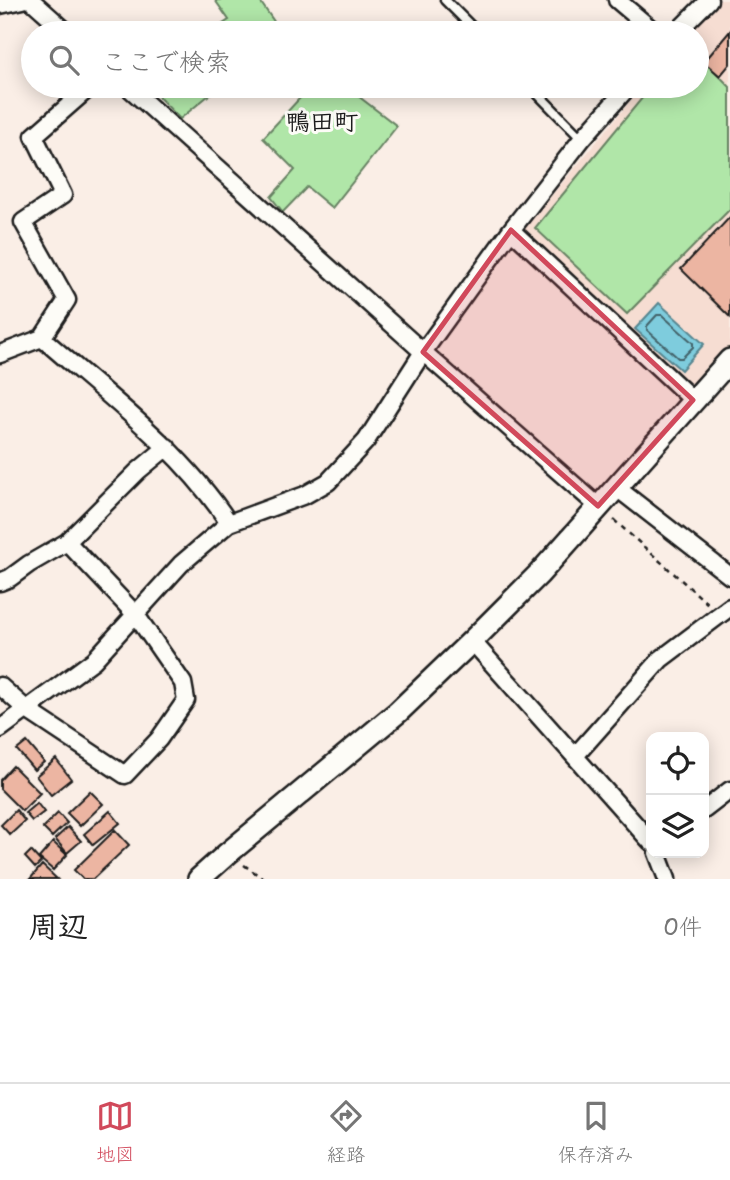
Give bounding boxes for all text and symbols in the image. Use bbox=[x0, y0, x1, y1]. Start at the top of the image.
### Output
search box bbox=[21, 21, 709, 98]
icon: search bbox=[45, 41, 83, 79]
text: ここで検索 bbox=[101, 44, 231, 79]
district label: 鴨田町 bbox=[286, 106, 358, 138]
map controls bbox=[646, 732, 709, 858]
button: locate bbox=[646, 732, 709, 795]
button: layers bbox=[646, 795, 709, 858]
text: 周辺 bbox=[28, 906, 88, 947]
text: 0件 bbox=[663, 912, 702, 942]
tab: 地図 bbox=[96, 1097, 134, 1167]
tab: 経路 bbox=[327, 1097, 365, 1167]
tab: 保存済み bbox=[558, 1097, 634, 1167]

